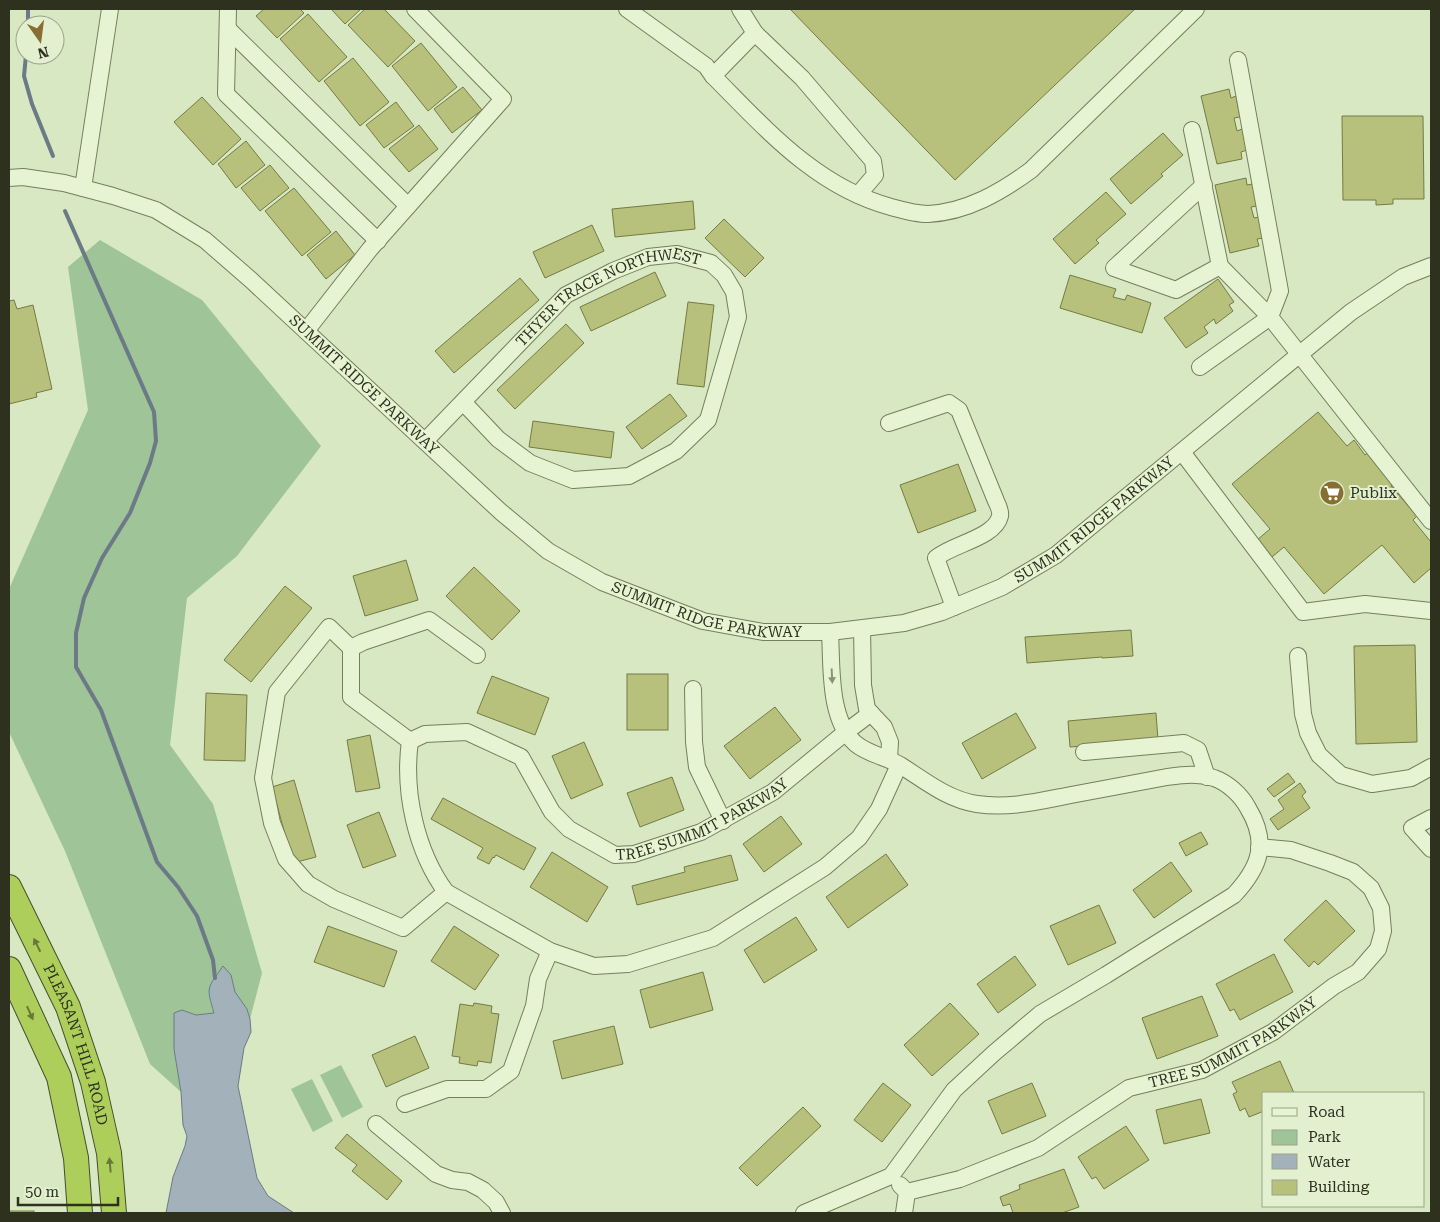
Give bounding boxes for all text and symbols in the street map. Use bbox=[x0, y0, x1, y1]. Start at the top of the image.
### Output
north arrow bbox=[15, 15, 65, 65]
text: N bbox=[36, 44, 50, 62]
street label: THYER TRACE NORTHWEST bbox=[512, 244, 703, 350]
street label: SUMMIT RIDGE PARKWAY bbox=[286, 311, 443, 459]
street label: SUMMIT RIDGE PARKWAY bbox=[1011, 452, 1178, 587]
supermarket icon: Publix bbox=[1319, 480, 1345, 506]
place label: Publix bbox=[1350, 484, 1397, 502]
street label: SUMMIT RIDGE PARKWAY bbox=[609, 578, 803, 642]
one-way arrow bbox=[829, 668, 837, 684]
street label: TREE SUMMIT PARKWAY bbox=[615, 774, 792, 864]
one-way arrow bbox=[33, 938, 41, 952]
street label: PLEASANT HILL ROAD bbox=[39, 961, 111, 1127]
street label: TREE SUMMIT PARKWAY bbox=[1147, 992, 1321, 1092]
one-way arrow bbox=[26, 1006, 34, 1020]
legend bbox=[1262, 1092, 1425, 1207]
text: Road bbox=[1308, 1103, 1345, 1121]
text: Park bbox=[1308, 1128, 1342, 1146]
text: Water bbox=[1308, 1153, 1350, 1171]
one-way arrow bbox=[105, 1156, 113, 1172]
scale bar bbox=[18, 1174, 118, 1206]
text: Building bbox=[1308, 1178, 1370, 1196]
text: 50 m bbox=[25, 1183, 60, 1201]

